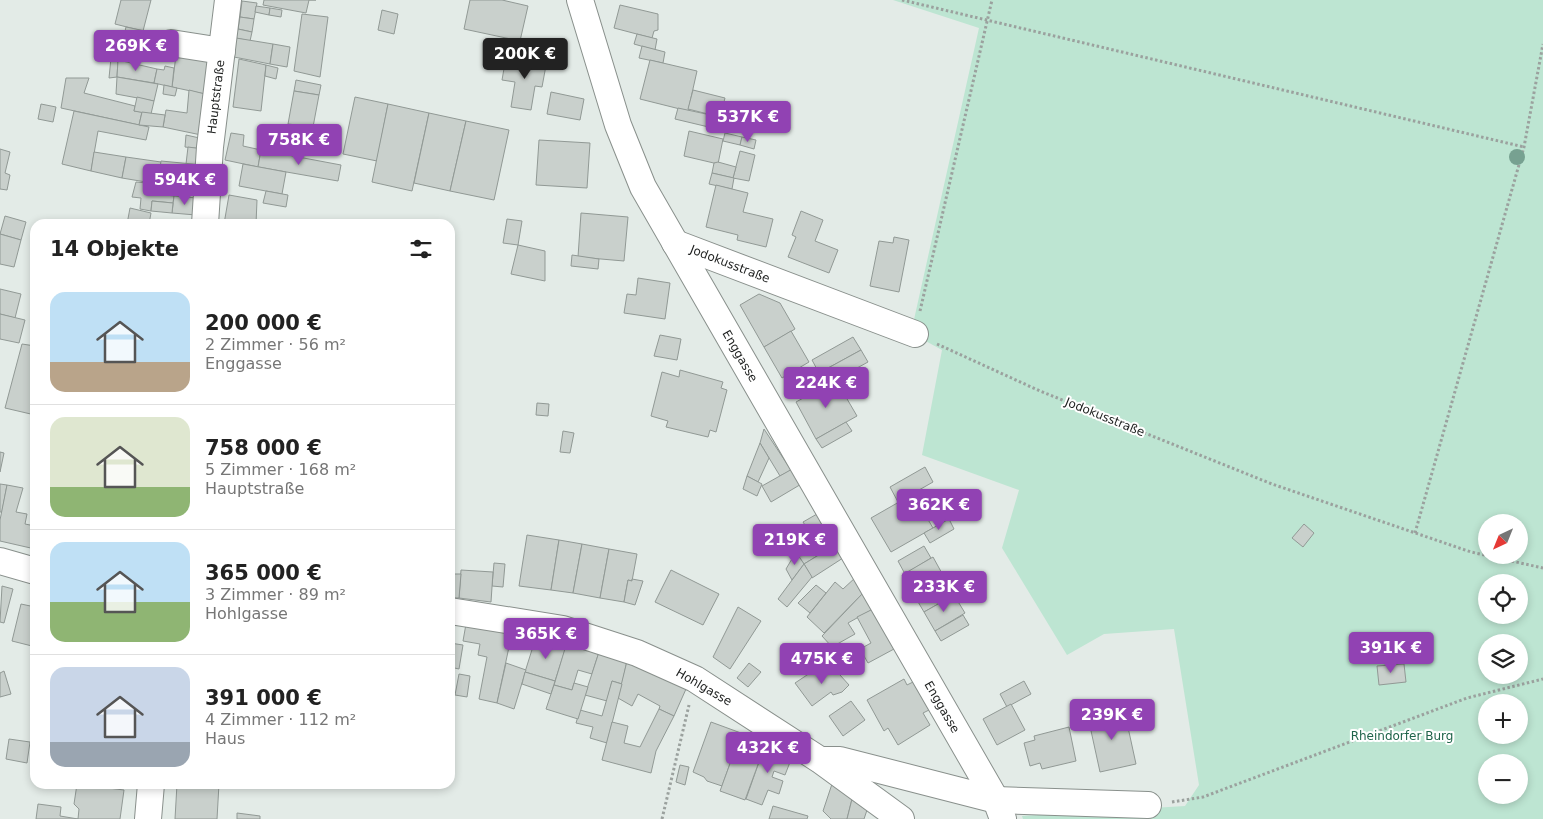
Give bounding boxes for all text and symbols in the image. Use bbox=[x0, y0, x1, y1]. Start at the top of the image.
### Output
pin: 269K € bbox=[95, 30, 177, 72]
text: 269K € bbox=[105, 36, 167, 55]
pin: 200K € bbox=[484, 38, 566, 80]
text: 200K € bbox=[494, 44, 556, 63]
street label: Hauptstraße bbox=[205, 59, 227, 135]
pin: 537K € bbox=[707, 100, 789, 143]
text: 537K € bbox=[717, 107, 779, 126]
pin: 758K € bbox=[258, 124, 340, 166]
text: 758K € bbox=[268, 130, 330, 149]
pin: 594K € bbox=[144, 164, 226, 206]
text: 594K € bbox=[154, 170, 216, 189]
icon: filters bbox=[407, 235, 435, 263]
text: 14 Objekte bbox=[50, 237, 179, 261]
street label: Jodokusstraße bbox=[687, 242, 772, 286]
text: 200 000 € bbox=[205, 311, 322, 335]
icon: home bbox=[90, 312, 150, 372]
street label: Enggasse bbox=[720, 328, 760, 384]
text: 2 Zimmer · 56 m² bbox=[205, 335, 346, 354]
text: Enggasse bbox=[205, 354, 282, 373]
pin: 224K € bbox=[785, 366, 867, 409]
text: 224K € bbox=[795, 373, 857, 392]
street label: Jodokusstraße bbox=[1062, 394, 1147, 439]
text: 758 000 € bbox=[205, 436, 322, 460]
icon: home bbox=[90, 437, 150, 497]
text: 5 Zimmer · 168 m² bbox=[205, 460, 356, 479]
text: Hauptstraße bbox=[205, 479, 304, 498]
pin: 362K € bbox=[898, 488, 980, 531]
text: 362K € bbox=[908, 495, 970, 514]
north arrow bbox=[1478, 514, 1528, 564]
map controls bbox=[1478, 514, 1528, 804]
pin: 219K € bbox=[754, 524, 836, 566]
text: 219K € bbox=[764, 530, 826, 549]
text: 365 000 € bbox=[205, 561, 322, 585]
icon: home bbox=[90, 562, 150, 622]
pin: 233K € bbox=[903, 570, 985, 613]
button: locate bbox=[1478, 574, 1528, 624]
text: 233K € bbox=[913, 577, 975, 596]
text: 3 Zimmer · 89 m² bbox=[205, 585, 346, 604]
text: Hohlgasse bbox=[205, 604, 288, 623]
pin: 365K € bbox=[505, 618, 587, 660]
text: 365K € bbox=[515, 624, 577, 643]
pin: 391K € bbox=[1350, 632, 1432, 674]
button: layers bbox=[1478, 634, 1528, 684]
text: 391K € bbox=[1360, 638, 1422, 657]
pin: 475K € bbox=[781, 642, 863, 685]
text: 475K € bbox=[791, 649, 853, 668]
street label: Hohlgasse bbox=[674, 665, 734, 709]
street label: Enggasse bbox=[922, 679, 962, 735]
text: 391 000 € bbox=[205, 686, 322, 710]
icon: home bbox=[90, 687, 150, 747]
button: + bbox=[1478, 694, 1528, 744]
pin: 239K € bbox=[1071, 698, 1153, 741]
text: 239K € bbox=[1081, 705, 1143, 724]
text: 4 Zimmer · 112 m² bbox=[205, 710, 356, 729]
text: Haus bbox=[205, 729, 245, 748]
park label: Rheindorfer Burg bbox=[1351, 729, 1453, 743]
pin: 432K € bbox=[727, 732, 809, 774]
text: 432K € bbox=[737, 738, 799, 757]
button: − bbox=[1478, 754, 1528, 804]

